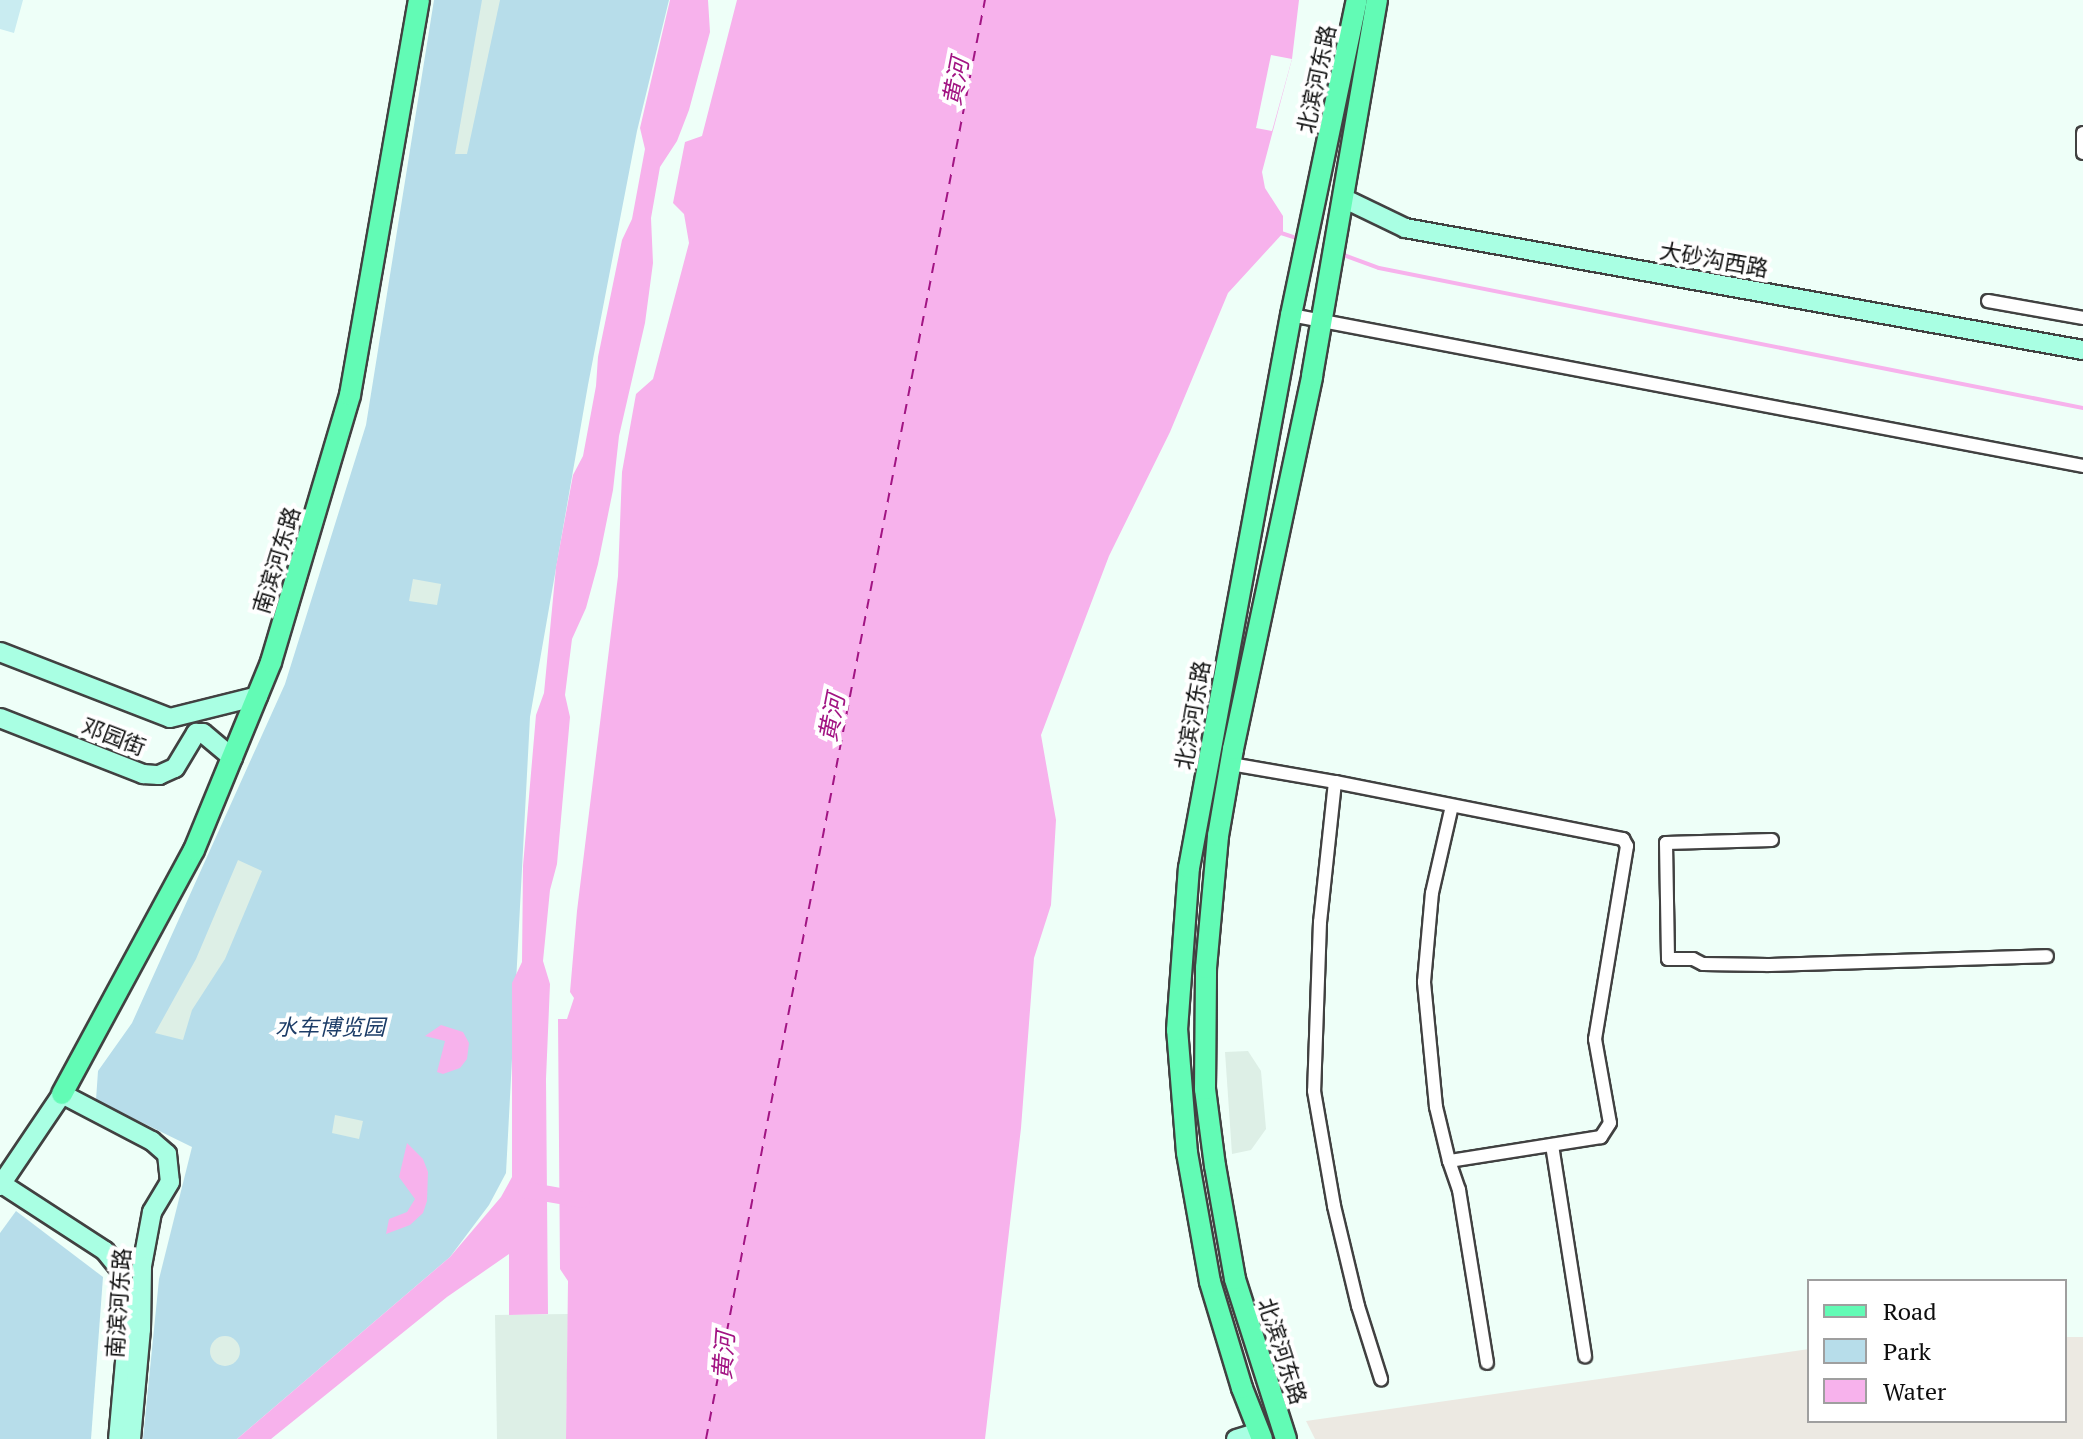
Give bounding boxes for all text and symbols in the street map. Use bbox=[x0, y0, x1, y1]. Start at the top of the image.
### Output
street label: 北滨河东路 bbox=[1292, 22, 1340, 136]
water label: 黄河 bbox=[937, 56, 975, 108]
street label: 大砂沟西路 bbox=[1658, 236, 1770, 282]
street label: 南滨河东路 bbox=[247, 504, 305, 616]
street label: 北滨河东路 bbox=[1169, 659, 1215, 771]
water label: 黄河 bbox=[813, 692, 851, 744]
street label: 邓园街 bbox=[78, 712, 150, 760]
park label: 水车博览园 bbox=[275, 1014, 385, 1040]
street label: 南滨河东路 bbox=[101, 1247, 135, 1359]
legend bbox=[1807, 1279, 2067, 1423]
street label: 北滨河东路 bbox=[1253, 1295, 1313, 1407]
text: Road bbox=[1883, 1295, 1937, 1327]
water label: 黄河 bbox=[708, 1331, 740, 1381]
text: Park bbox=[1883, 1335, 1931, 1367]
text: Water bbox=[1883, 1375, 1946, 1407]

